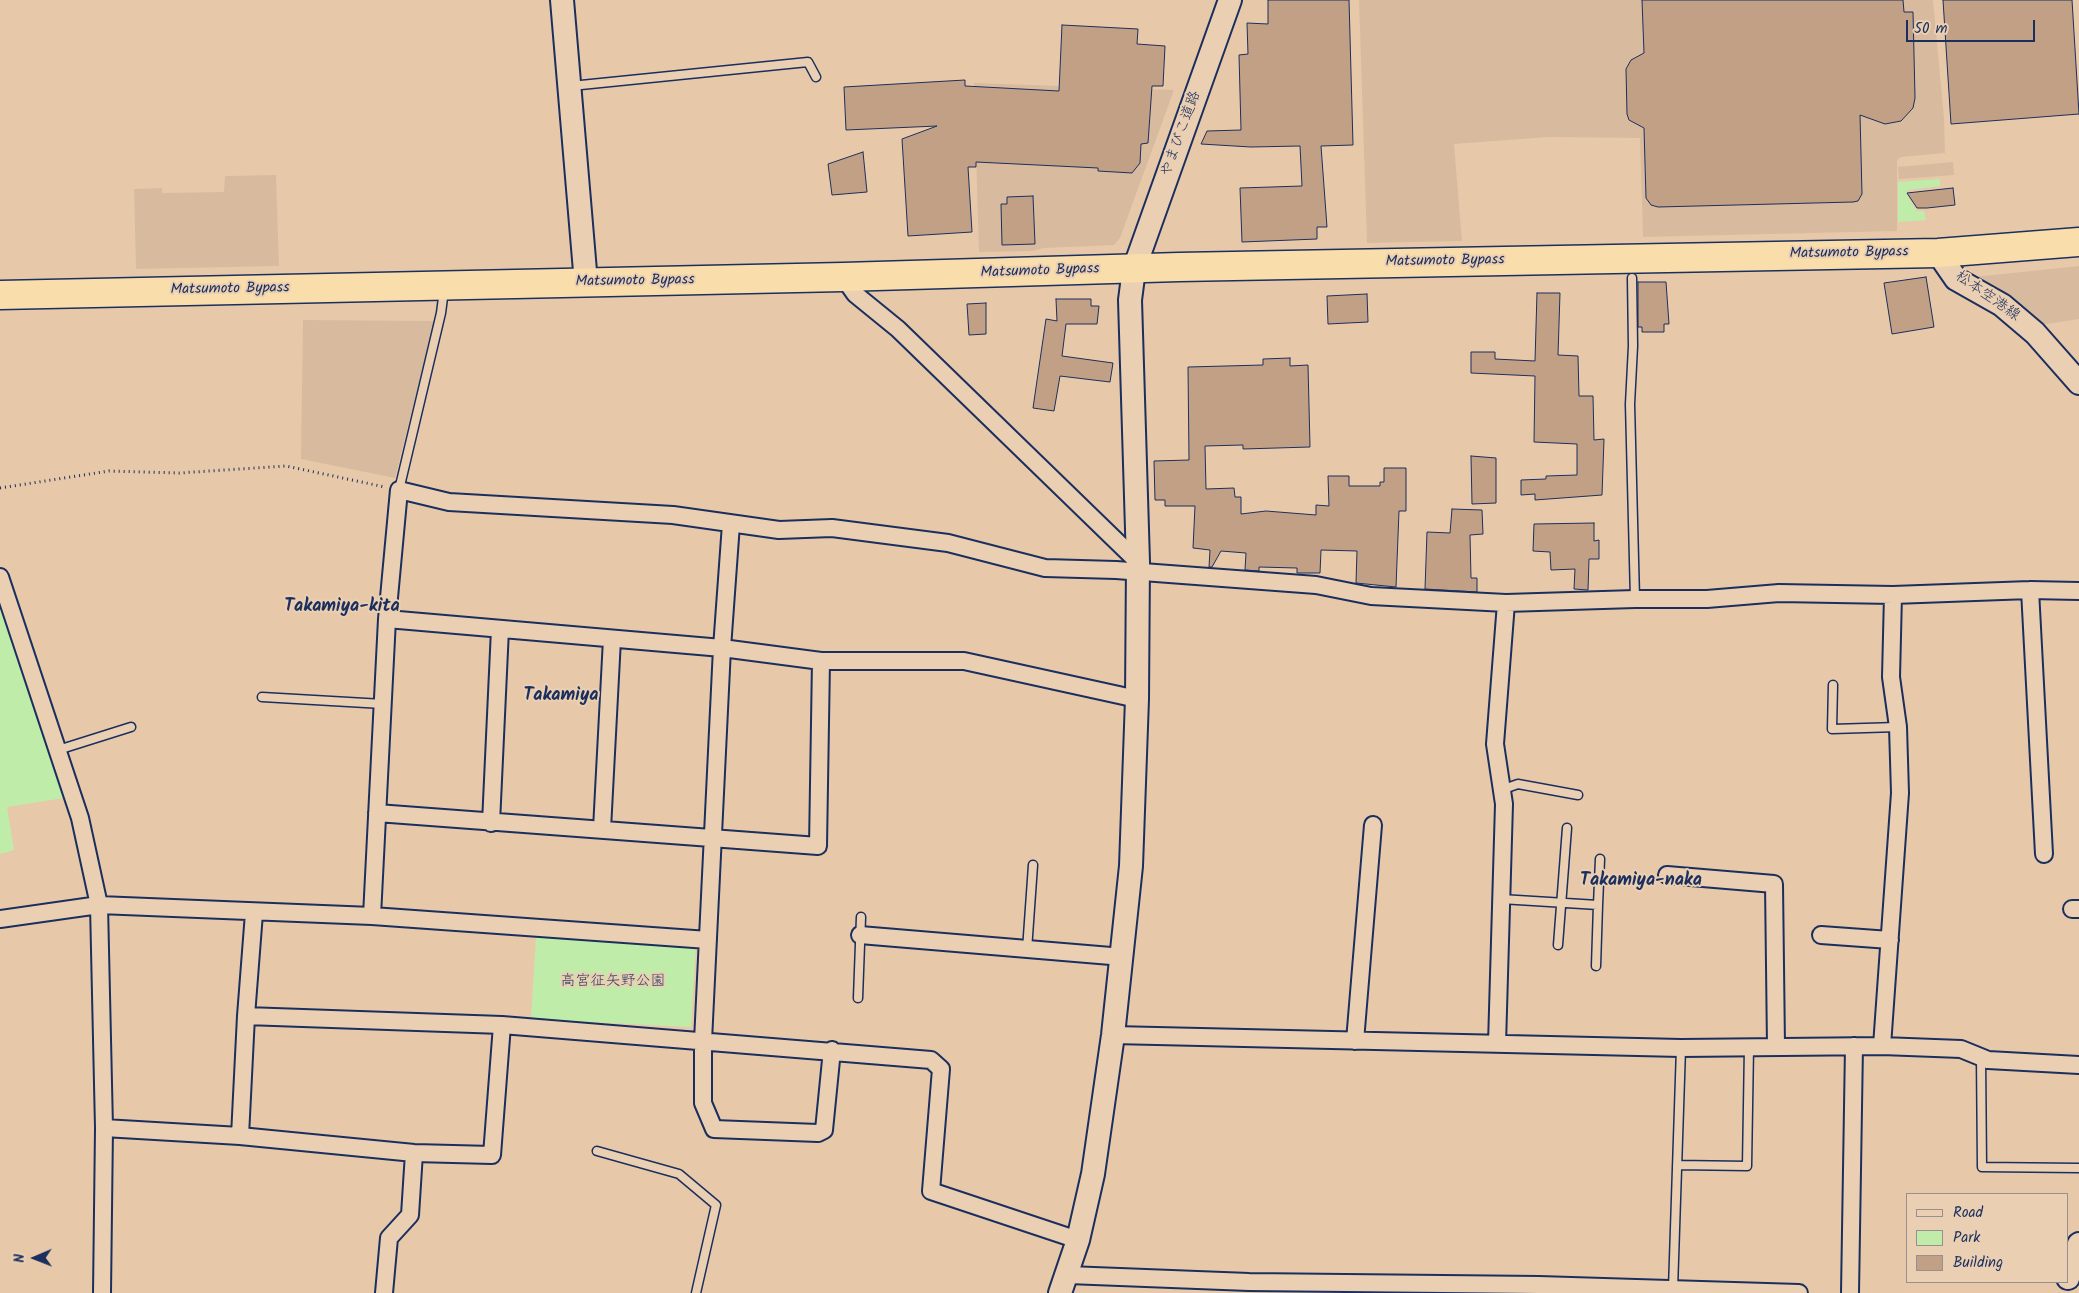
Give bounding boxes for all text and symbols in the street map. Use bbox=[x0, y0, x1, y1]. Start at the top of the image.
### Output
scale bar bbox=[1909, 10, 2038, 42]
text: 50 m bbox=[1914, 17, 1948, 41]
street label: やまびこ道路 bbox=[1158, 89, 1206, 179]
street label: Matsumoto Bypass bbox=[1789, 244, 1909, 264]
street label: Matsumoto Bypass bbox=[1385, 252, 1505, 272]
street label: Matsumoto Bypass bbox=[980, 261, 1100, 283]
street label: 松本空港線 bbox=[1951, 268, 2023, 326]
street label: Matsumoto Bypass bbox=[575, 272, 695, 292]
street label: Matsumoto Bypass bbox=[170, 280, 290, 300]
district label: Takamiya-kita bbox=[284, 597, 400, 619]
district label: Takamiya bbox=[524, 686, 598, 708]
district label: Takamiya-naka bbox=[1580, 871, 1702, 893]
park label: 高宮征矢野公園 bbox=[561, 973, 665, 991]
legend bbox=[1906, 1193, 2069, 1283]
text: Road bbox=[1953, 1201, 1983, 1225]
text: Park bbox=[1953, 1226, 1980, 1250]
north arrow bbox=[10, 1233, 60, 1283]
text: Building bbox=[1953, 1251, 2003, 1275]
text: N bbox=[9, 1254, 31, 1263]

